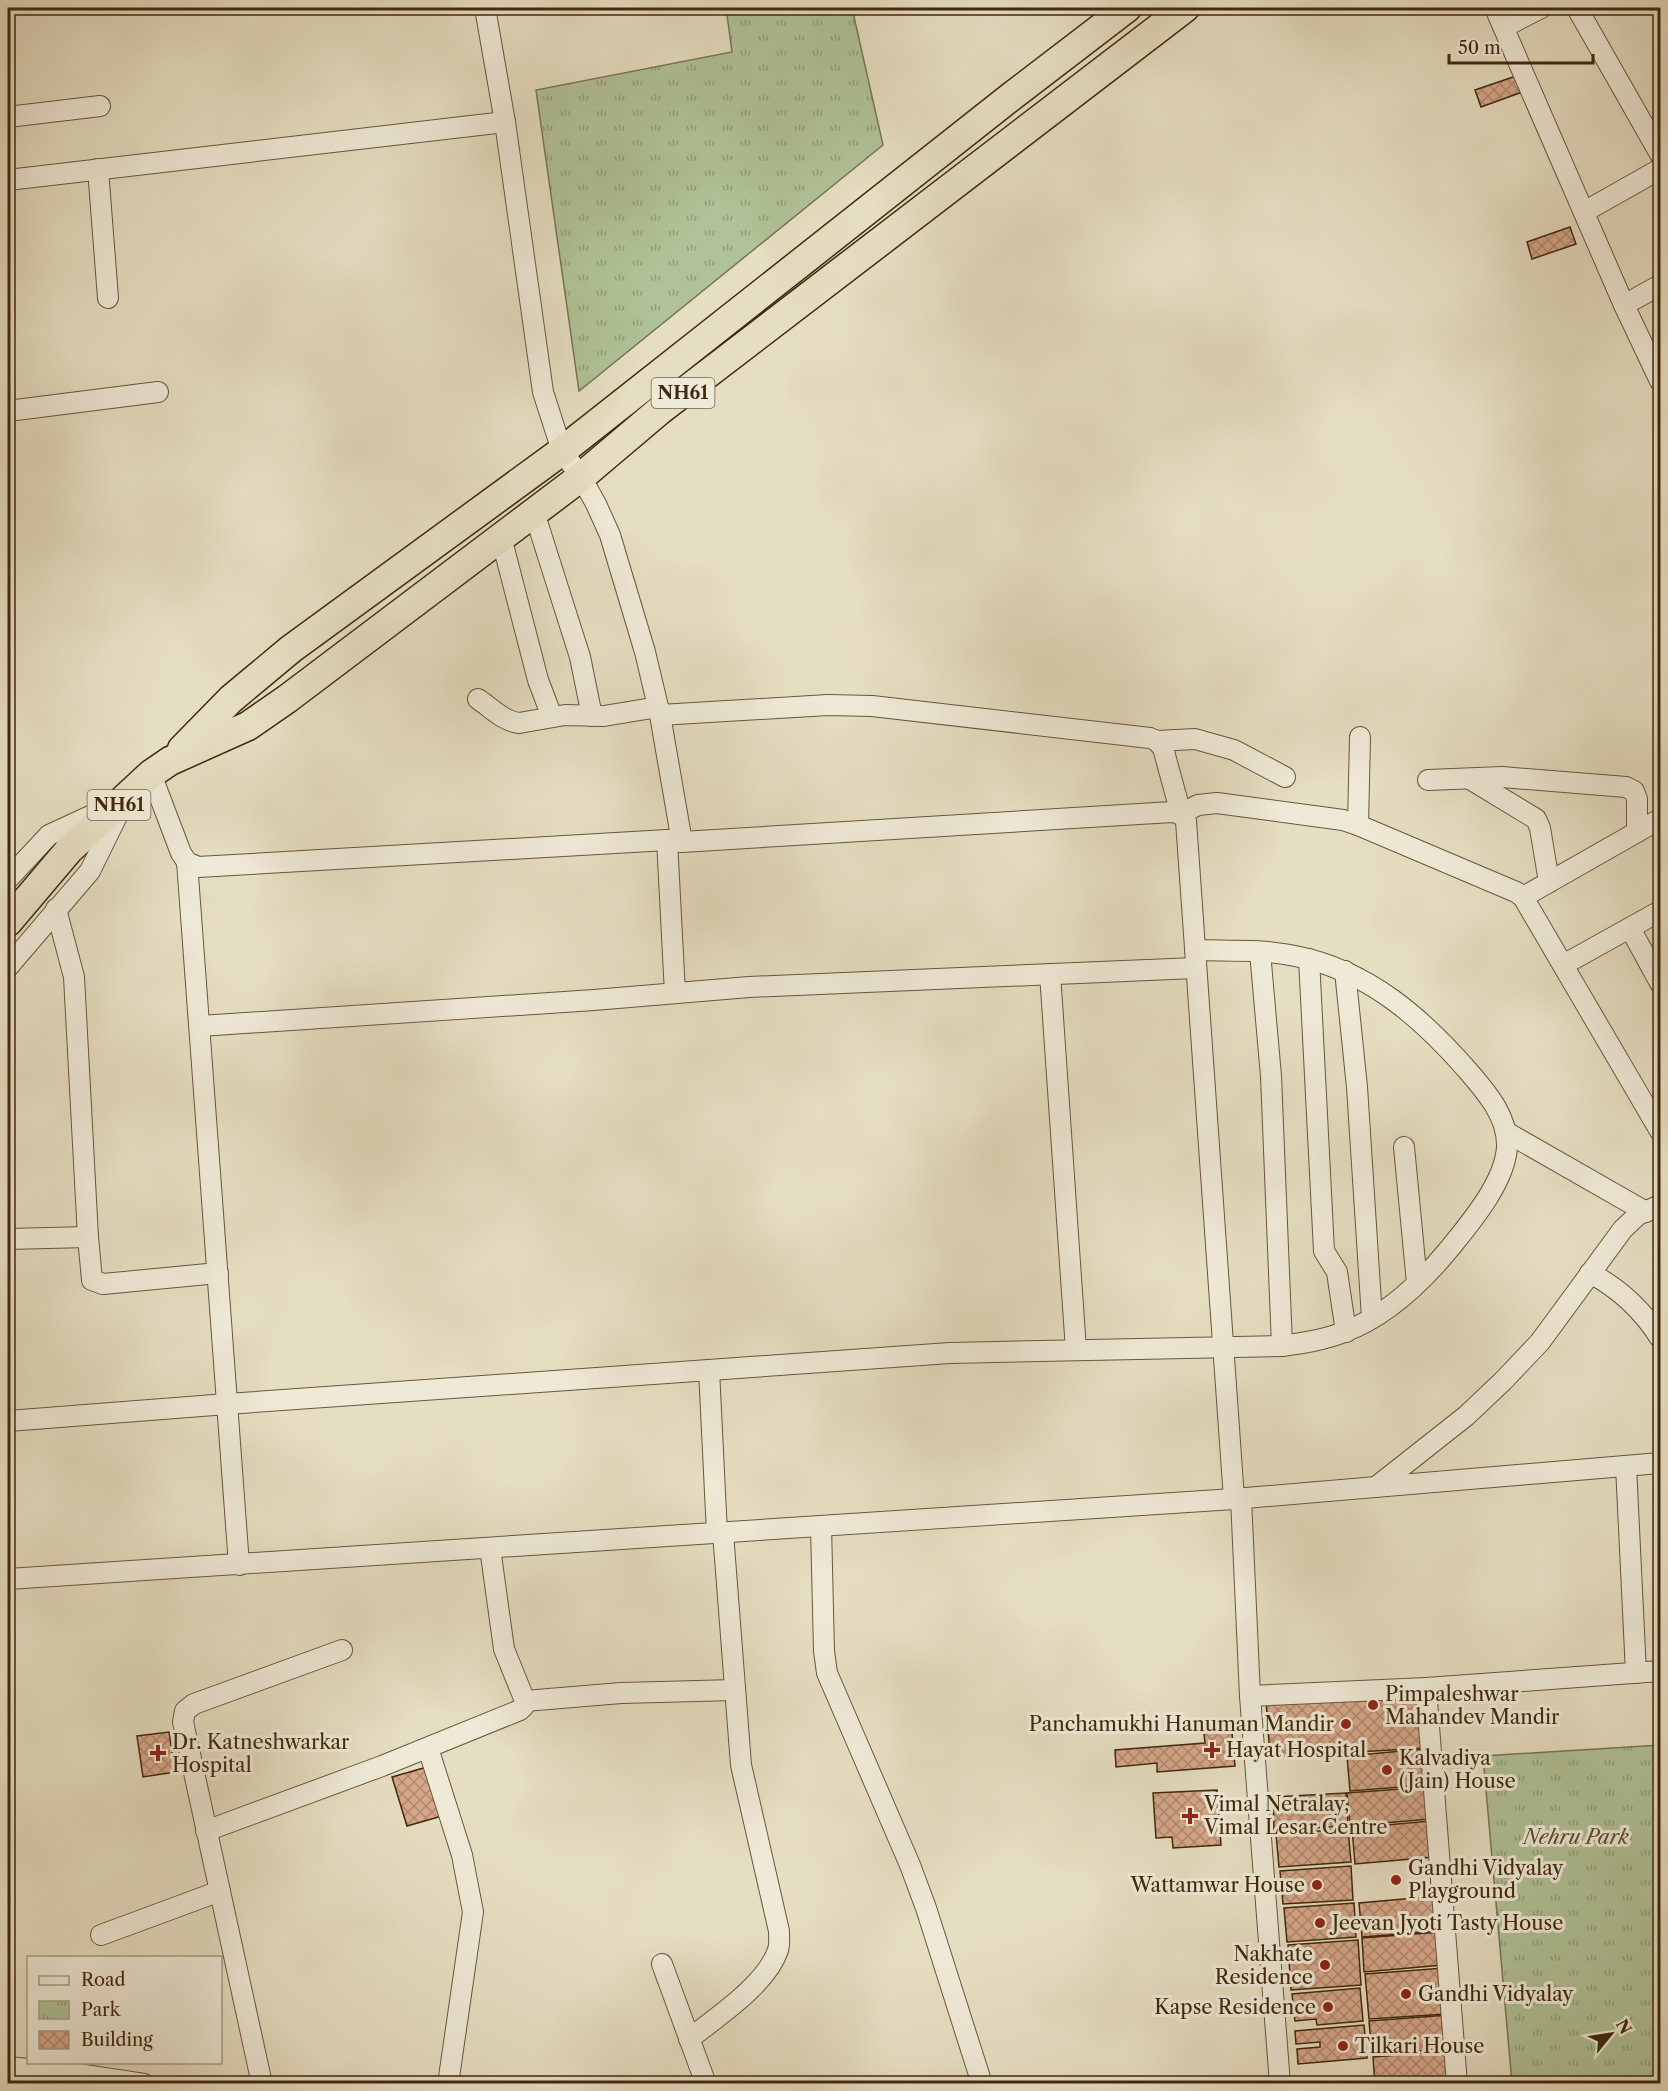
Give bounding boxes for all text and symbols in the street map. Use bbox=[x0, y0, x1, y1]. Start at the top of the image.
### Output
scale bar bbox=[1449, 27, 1593, 65]
text: 50 m bbox=[1458, 37, 1501, 59]
road number: NH61 bbox=[652, 378, 714, 408]
road number: NH61 bbox=[88, 790, 150, 820]
place label: Pimpaleshwar Mahandev Mandir bbox=[1385, 1682, 1560, 1729]
marker: Pimpaleshwar Mahandev Mandir bbox=[1366, 1698, 1380, 1712]
place label: Panchamukhi Hanuman Mandir bbox=[1029, 1712, 1335, 1736]
marker: Panchamukhi Hanuman Mandir bbox=[1339, 1717, 1353, 1731]
place label: Dr. Katneshwarkar Hospital bbox=[172, 1730, 350, 1777]
place label: Hayat Hospital bbox=[1226, 1738, 1366, 1762]
marker: Hayat Hospital bbox=[1203, 1741, 1221, 1759]
marker: Dr. Katneshwarkar Hospital bbox=[149, 1744, 167, 1762]
place label: Kalvadiya (Jain) House bbox=[1399, 1746, 1516, 1793]
marker: Kalvadiya (Jain) House bbox=[1380, 1763, 1394, 1777]
place label: Vimal Netralay, Vimal Lesar Centre bbox=[1203, 1792, 1387, 1839]
marker: Vimal Netralay, Vimal Lesar Centre bbox=[1181, 1807, 1199, 1825]
park label: Nehru Park bbox=[1521, 1825, 1629, 1849]
place label: Gandhi Vidyalay Playground bbox=[1408, 1856, 1564, 1903]
place label: Wattamwar House bbox=[1130, 1873, 1305, 1897]
marker: Gandhi Vidyalay Playground bbox=[1389, 1873, 1403, 1887]
marker: Wattamwar House bbox=[1310, 1878, 1324, 1892]
place label: Jeevan Jyoti Tasty House bbox=[1329, 1911, 1563, 1935]
marker: Jeevan Jyoti Tasty House bbox=[1313, 1916, 1327, 1930]
place label: Nakhate Residence bbox=[1215, 1942, 1313, 1989]
legend bbox=[27, 1956, 222, 2064]
marker: Nakhate Residence bbox=[1318, 1958, 1332, 1972]
text: Road bbox=[81, 1969, 126, 1991]
place label: Gandhi Vidyalay bbox=[1418, 1982, 1574, 2006]
marker: Gandhi Vidyalay bbox=[1399, 1987, 1413, 2001]
place label: Kapse Residence bbox=[1154, 1995, 1316, 2019]
text: Park bbox=[81, 1999, 122, 2021]
marker: Kapse Residence bbox=[1321, 2000, 1335, 2014]
north arrow bbox=[1581, 2004, 1641, 2064]
text: N bbox=[1612, 2015, 1636, 2038]
text: Building bbox=[81, 2029, 153, 2051]
place label: Tilkari House bbox=[1355, 2034, 1484, 2058]
marker: Tilkari House bbox=[1336, 2039, 1350, 2053]

